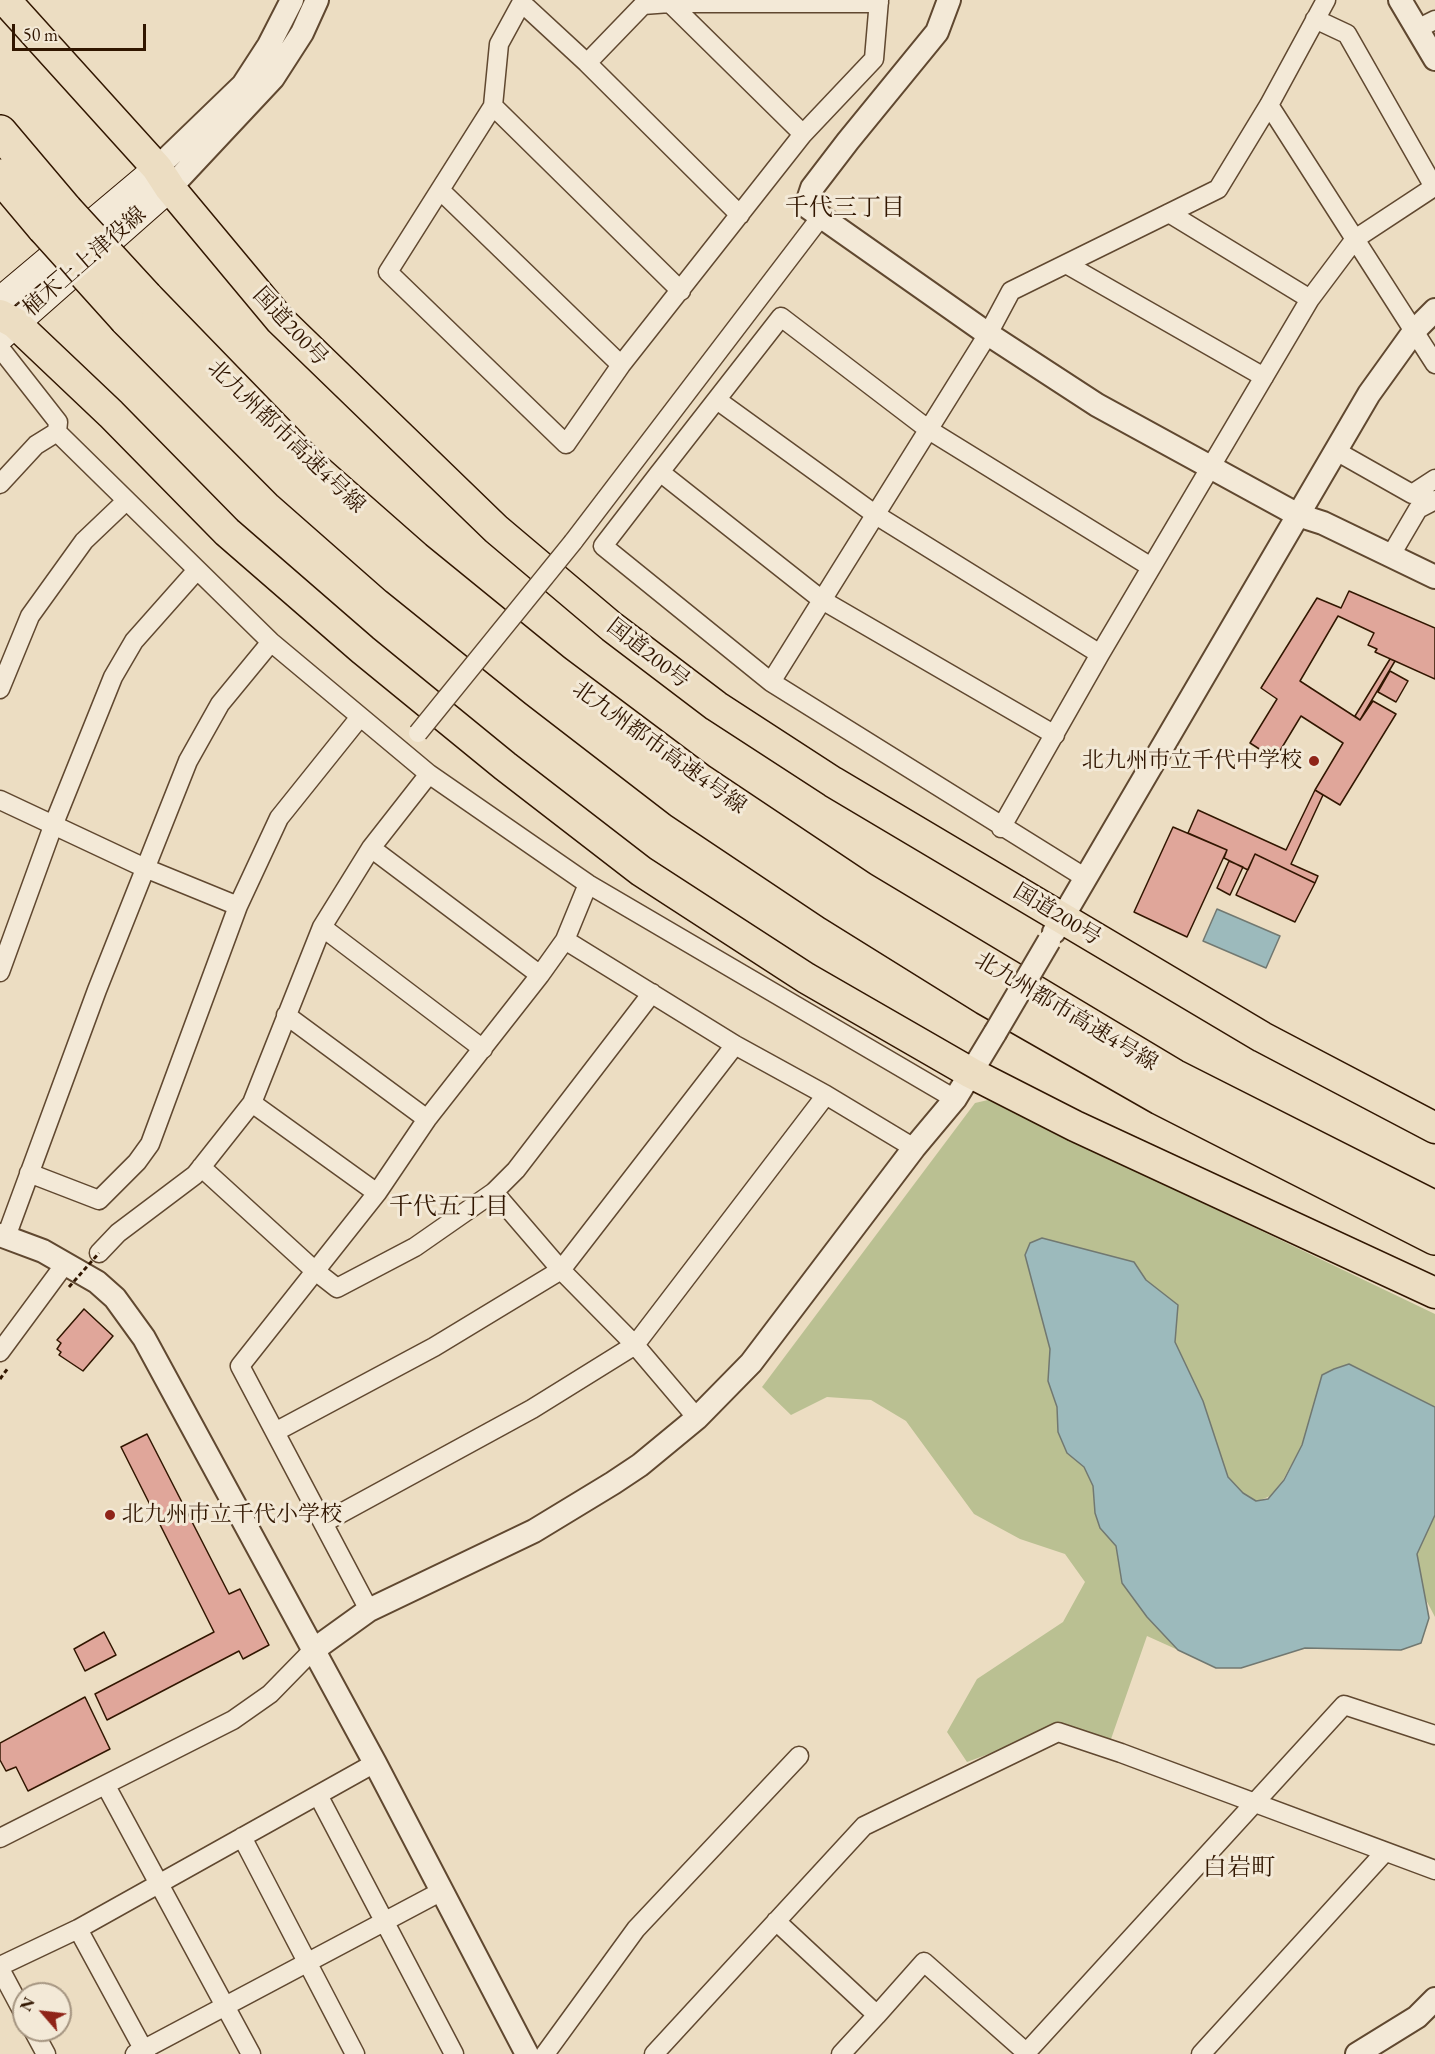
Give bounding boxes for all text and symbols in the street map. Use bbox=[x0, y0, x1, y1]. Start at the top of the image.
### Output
scale bar bbox=[15, 12, 148, 50]
text: 50 m bbox=[23, 23, 58, 46]
district label: 千代三丁目 bbox=[785, 194, 905, 222]
street label: 植木上上津役線 bbox=[18, 202, 152, 322]
street label: 国道200号 bbox=[247, 282, 333, 372]
street label: 北九州都市高速4号線 bbox=[202, 355, 370, 519]
street label: 国道200号 bbox=[601, 614, 695, 694]
street label: 北九州都市高速4号線 bbox=[567, 676, 751, 820]
place label: 北九州市立千代中学校 bbox=[1082, 748, 1302, 774]
marker: 北九州市立千代中学校 bbox=[1307, 754, 1321, 768]
street label: 国道200号 bbox=[1008, 879, 1106, 951]
street label: 北九州都市高速4号線 bbox=[970, 947, 1162, 1077]
district label: 千代五丁目 bbox=[389, 1193, 509, 1221]
place label: 北九州市立千代小学校 bbox=[122, 1502, 342, 1528]
marker: 北九州市立千代小学校 bbox=[103, 1508, 117, 1522]
district label: 白岩町 bbox=[1203, 1854, 1275, 1882]
north arrow bbox=[12, 1982, 72, 2042]
text: N bbox=[15, 1994, 40, 2015]

